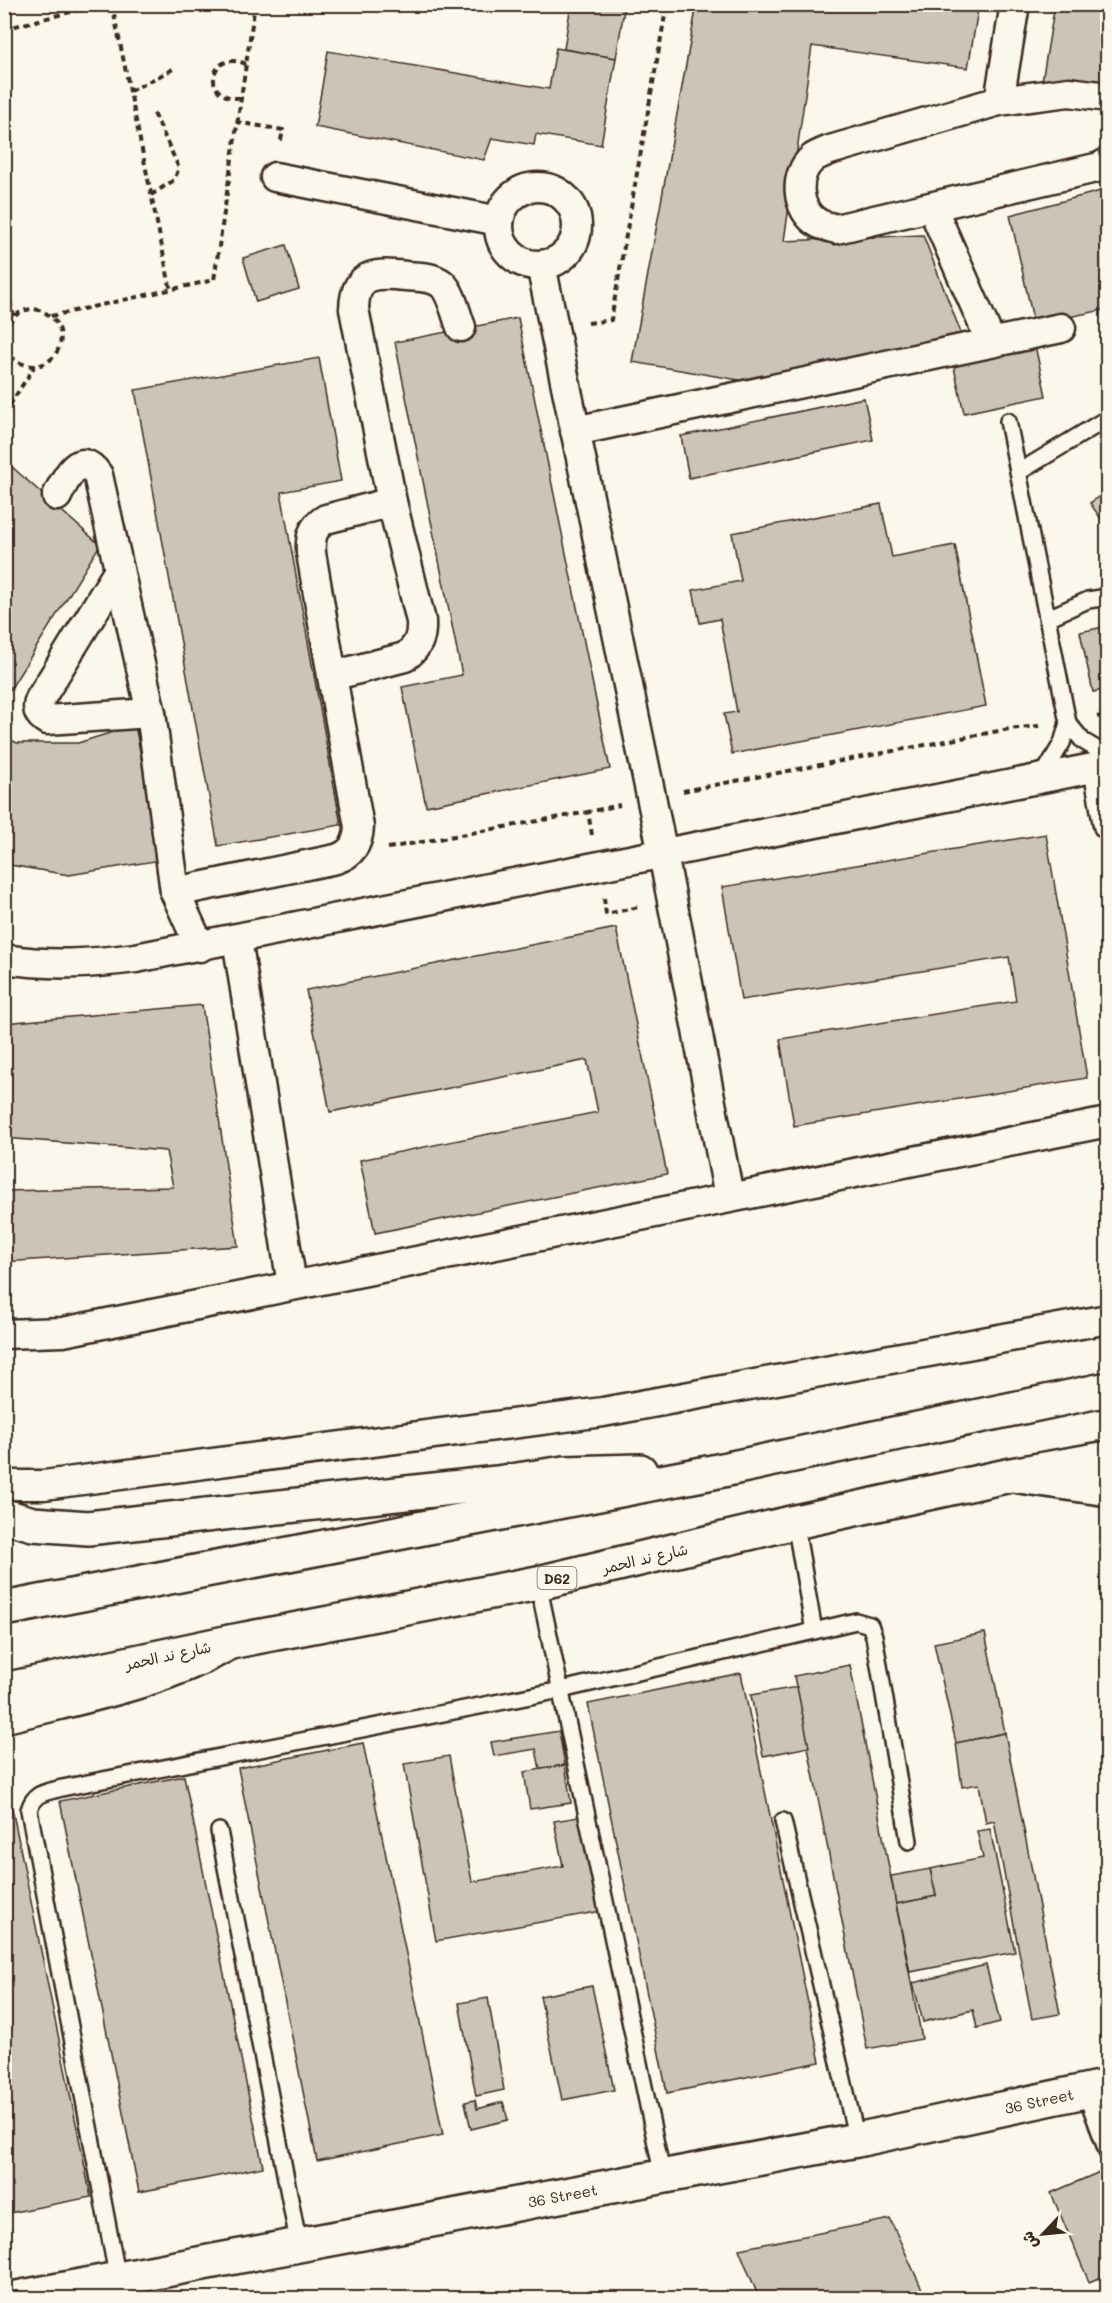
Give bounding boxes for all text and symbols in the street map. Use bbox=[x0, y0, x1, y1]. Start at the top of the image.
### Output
street label: شارع ند الحمر bbox=[598, 1538, 690, 1579]
road number: D62 bbox=[538, 1567, 576, 1589]
street label: شارع ند الحمر bbox=[121, 1636, 213, 1675]
street label: 36 Street bbox=[1003, 2084, 1076, 2118]
street label: 36 Street bbox=[526, 2179, 599, 2212]
north arrow bbox=[1013, 2204, 1073, 2264]
text: ش bbox=[1016, 2228, 1042, 2253]

